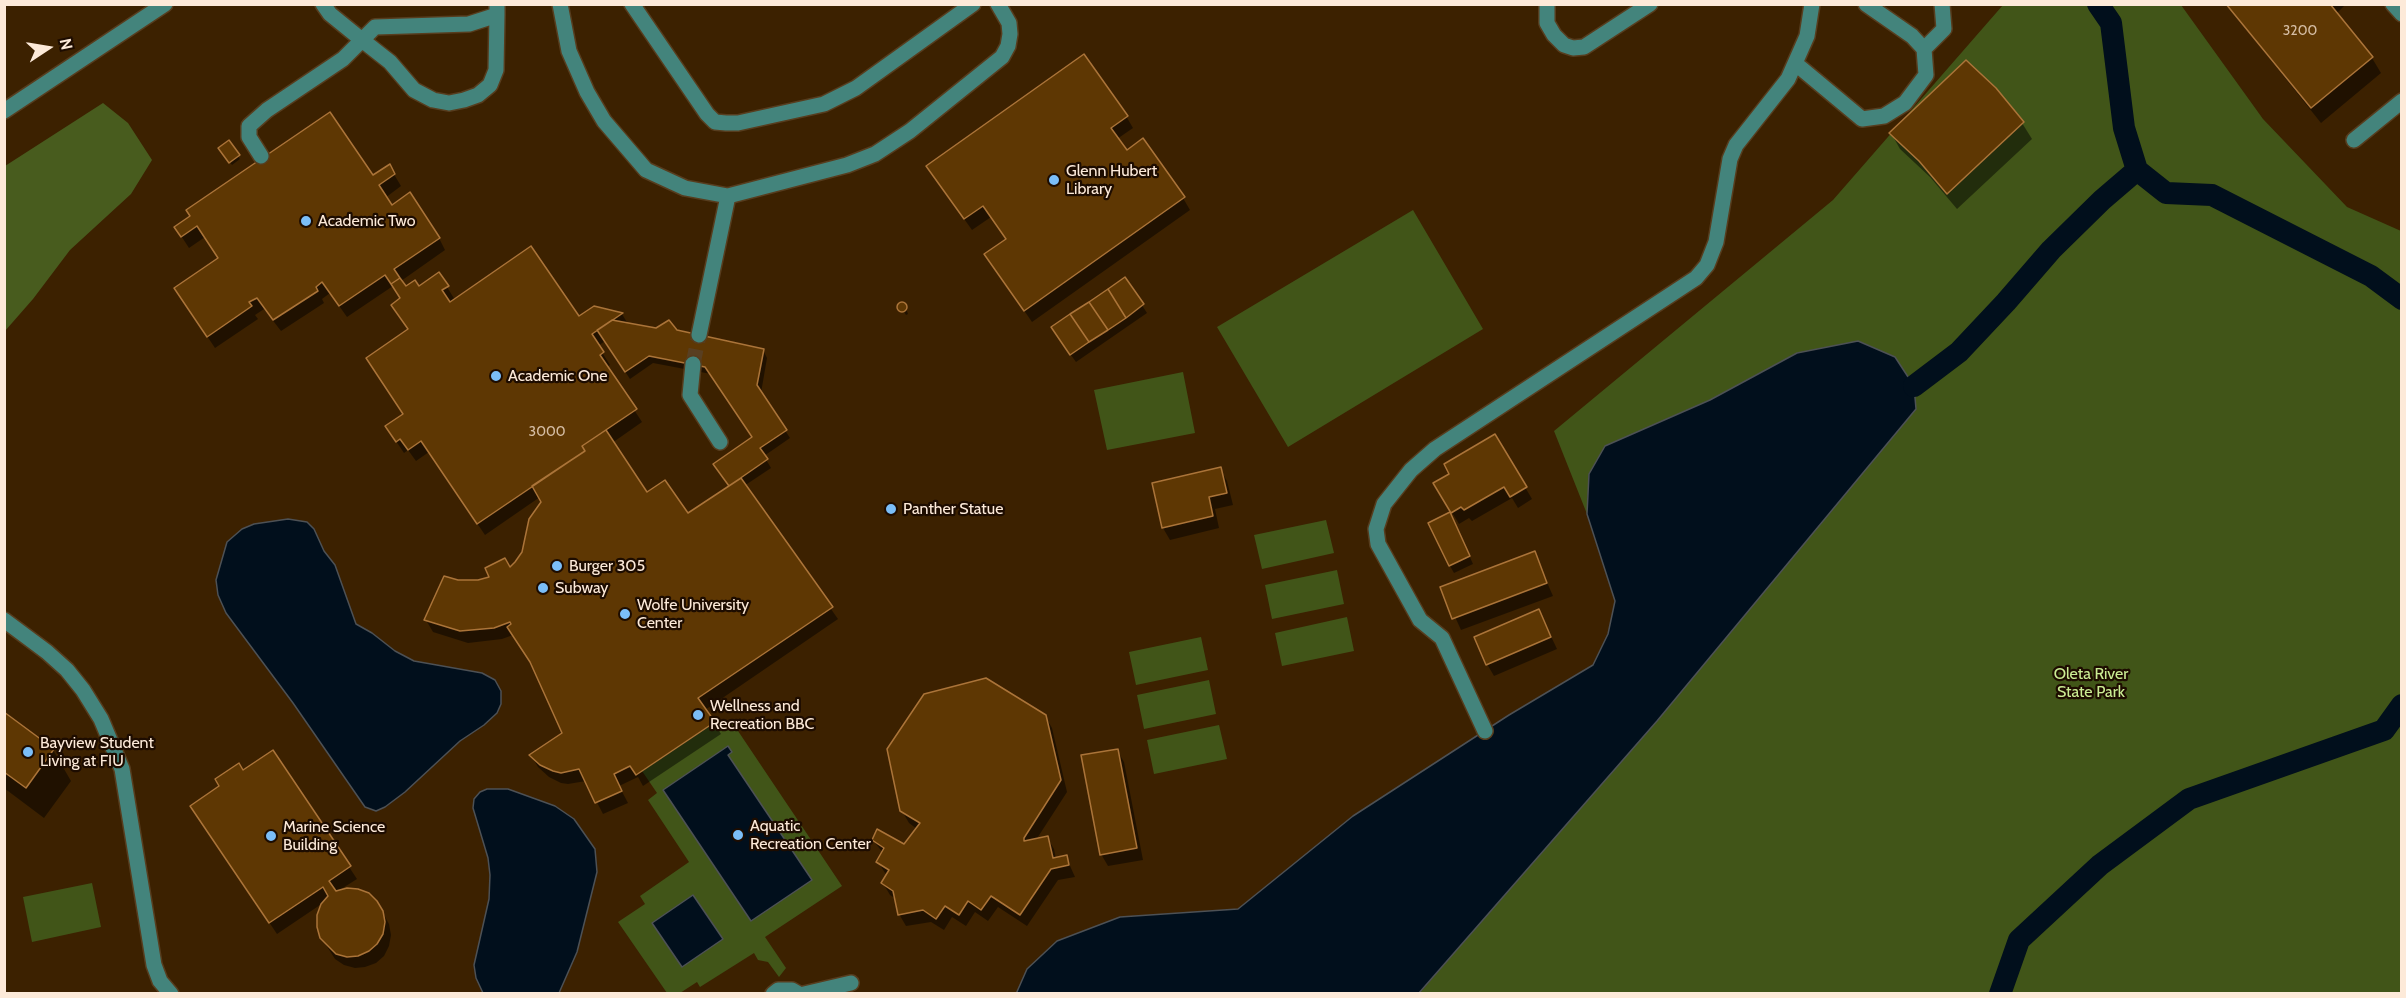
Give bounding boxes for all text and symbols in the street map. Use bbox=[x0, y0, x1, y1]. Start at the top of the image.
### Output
north arrow bbox=[18, 18, 78, 78]
house number: 3200 bbox=[2283, 23, 2317, 39]
text: N bbox=[56, 37, 77, 52]
place label: Glenn Hubert Library bbox=[1066, 161, 1157, 199]
marker: Glenn Hubert Library bbox=[1047, 173, 1061, 187]
place label: Academic Two bbox=[318, 211, 416, 231]
marker: Academic Two bbox=[299, 214, 313, 228]
place label: Academic One bbox=[508, 366, 607, 386]
marker: Academic One bbox=[489, 369, 503, 383]
house number: 3000 bbox=[529, 424, 565, 440]
place label: Panther Statue bbox=[903, 499, 1003, 519]
marker: Panther Statue bbox=[884, 502, 898, 516]
place label: Burger 305 bbox=[569, 556, 645, 576]
marker: Burger 305 bbox=[550, 559, 564, 573]
place label: Subway bbox=[555, 578, 608, 598]
marker: Subway bbox=[536, 581, 550, 595]
place label: Wolfe University Center bbox=[637, 595, 749, 633]
marker: Wolfe University Center bbox=[618, 607, 632, 621]
park label: Oleta River State Park bbox=[2054, 664, 2128, 702]
place label: Wellness and Recreation BBC bbox=[710, 696, 814, 734]
marker: Wellness and Recreation BBC bbox=[691, 708, 705, 722]
place label: Bayview Student Living at FIU bbox=[40, 733, 154, 771]
marker: Bayview Student Living at FIU bbox=[21, 745, 35, 759]
place label: Aquatic Recreation Center bbox=[750, 816, 871, 854]
place label: Marine Science Building bbox=[283, 817, 385, 855]
marker: Aquatic Recreation Center bbox=[731, 828, 745, 842]
marker: Marine Science Building bbox=[264, 829, 278, 843]

